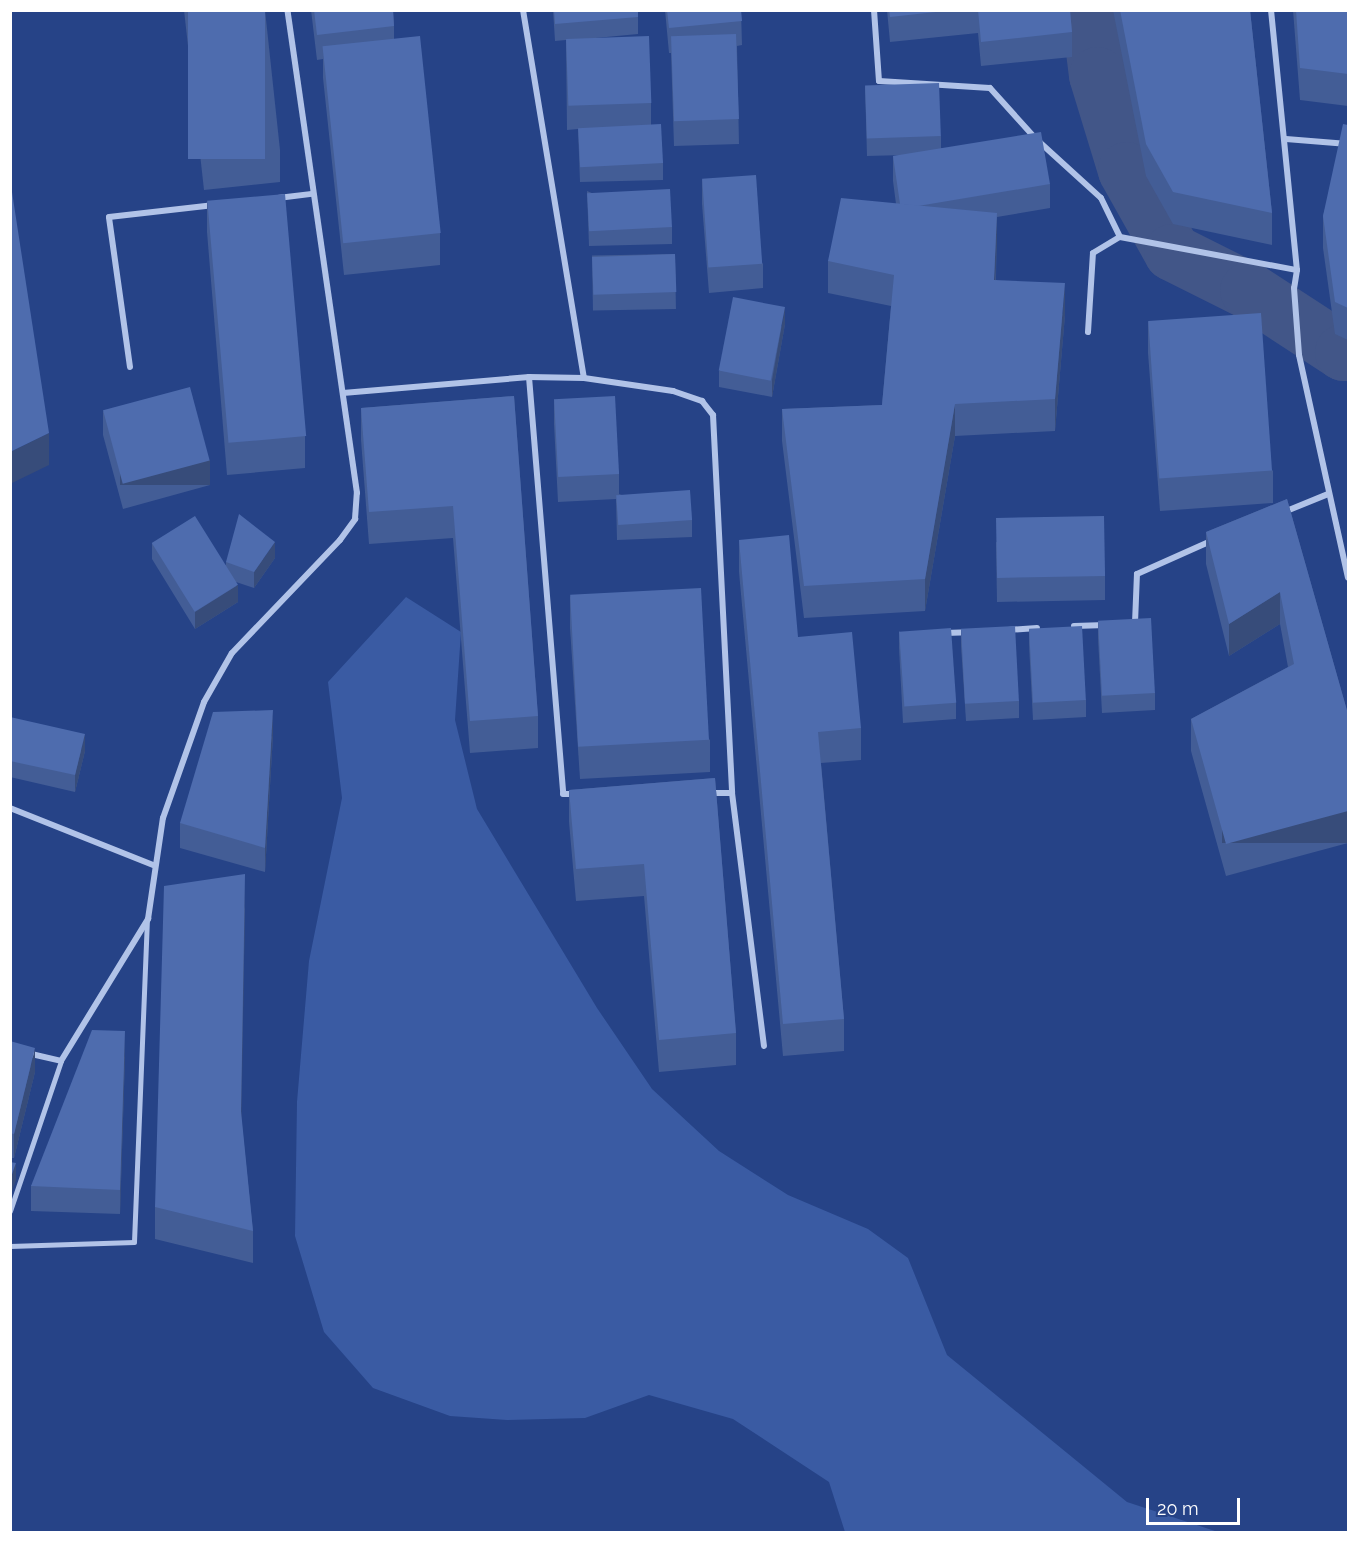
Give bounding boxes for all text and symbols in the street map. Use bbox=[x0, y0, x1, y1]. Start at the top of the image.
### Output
scale bar bbox=[1149, 1486, 1244, 1524]
text: 20 m bbox=[1157, 1498, 1199, 1519]

